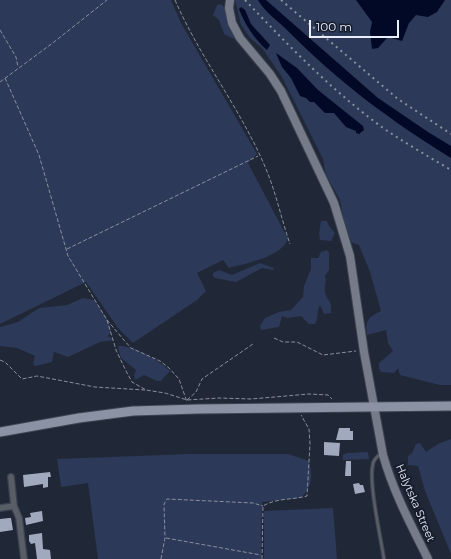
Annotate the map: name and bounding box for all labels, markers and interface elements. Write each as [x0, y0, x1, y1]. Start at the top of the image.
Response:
scale bar [311, 12, 401, 38]
text: 100 m [316, 19, 352, 34]
street label: Halytska Street [393, 462, 437, 544]

